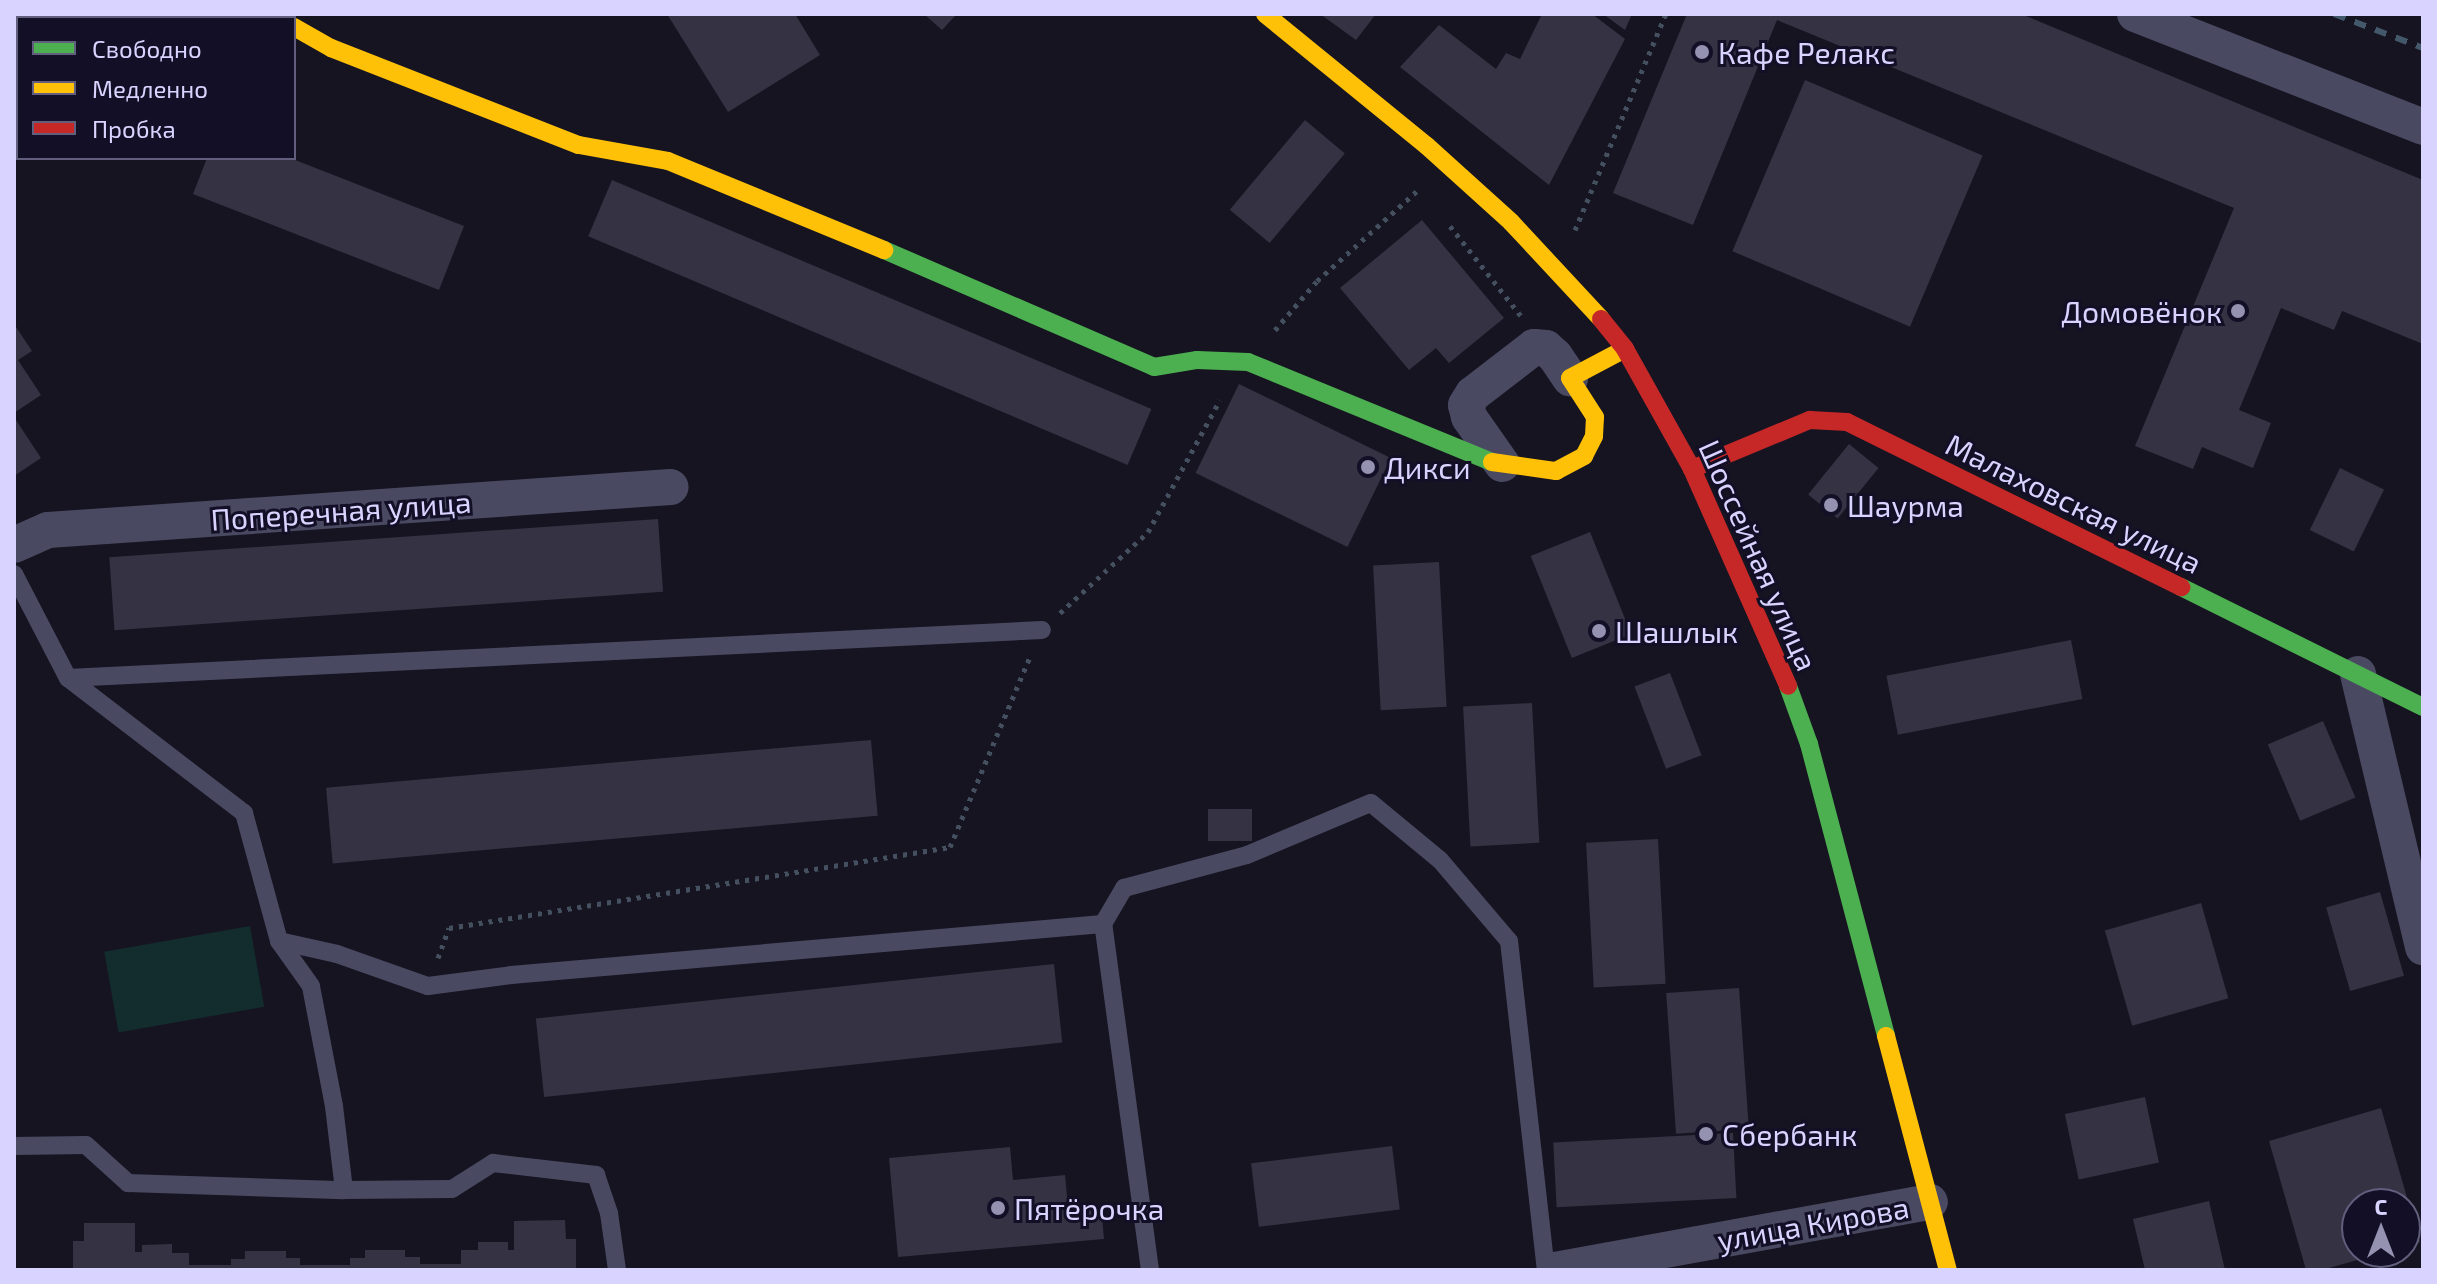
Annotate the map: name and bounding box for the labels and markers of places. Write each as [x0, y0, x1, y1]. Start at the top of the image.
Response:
place label: Кафе Релакс [1718, 34, 1895, 70]
marker: Кафе Релакс [1693, 43, 1711, 61]
place label: Домовёнок [2061, 293, 2222, 329]
marker: Домовёнок [2229, 302, 2247, 320]
place label: Дикси [1384, 449, 1471, 485]
marker: Дикси [1359, 458, 1377, 476]
place label: Шаурма [1847, 487, 1964, 523]
marker: Шаурма [1822, 496, 1840, 514]
place label: Шашлык [1615, 613, 1738, 649]
marker: Шашлык [1590, 622, 1608, 640]
place label: Сбербанк [1722, 1116, 1857, 1152]
marker: Сбербанк [1697, 1125, 1715, 1143]
place label: Пятёрочка [1014, 1190, 1164, 1226]
marker: Пятёрочка [989, 1199, 1007, 1217]

